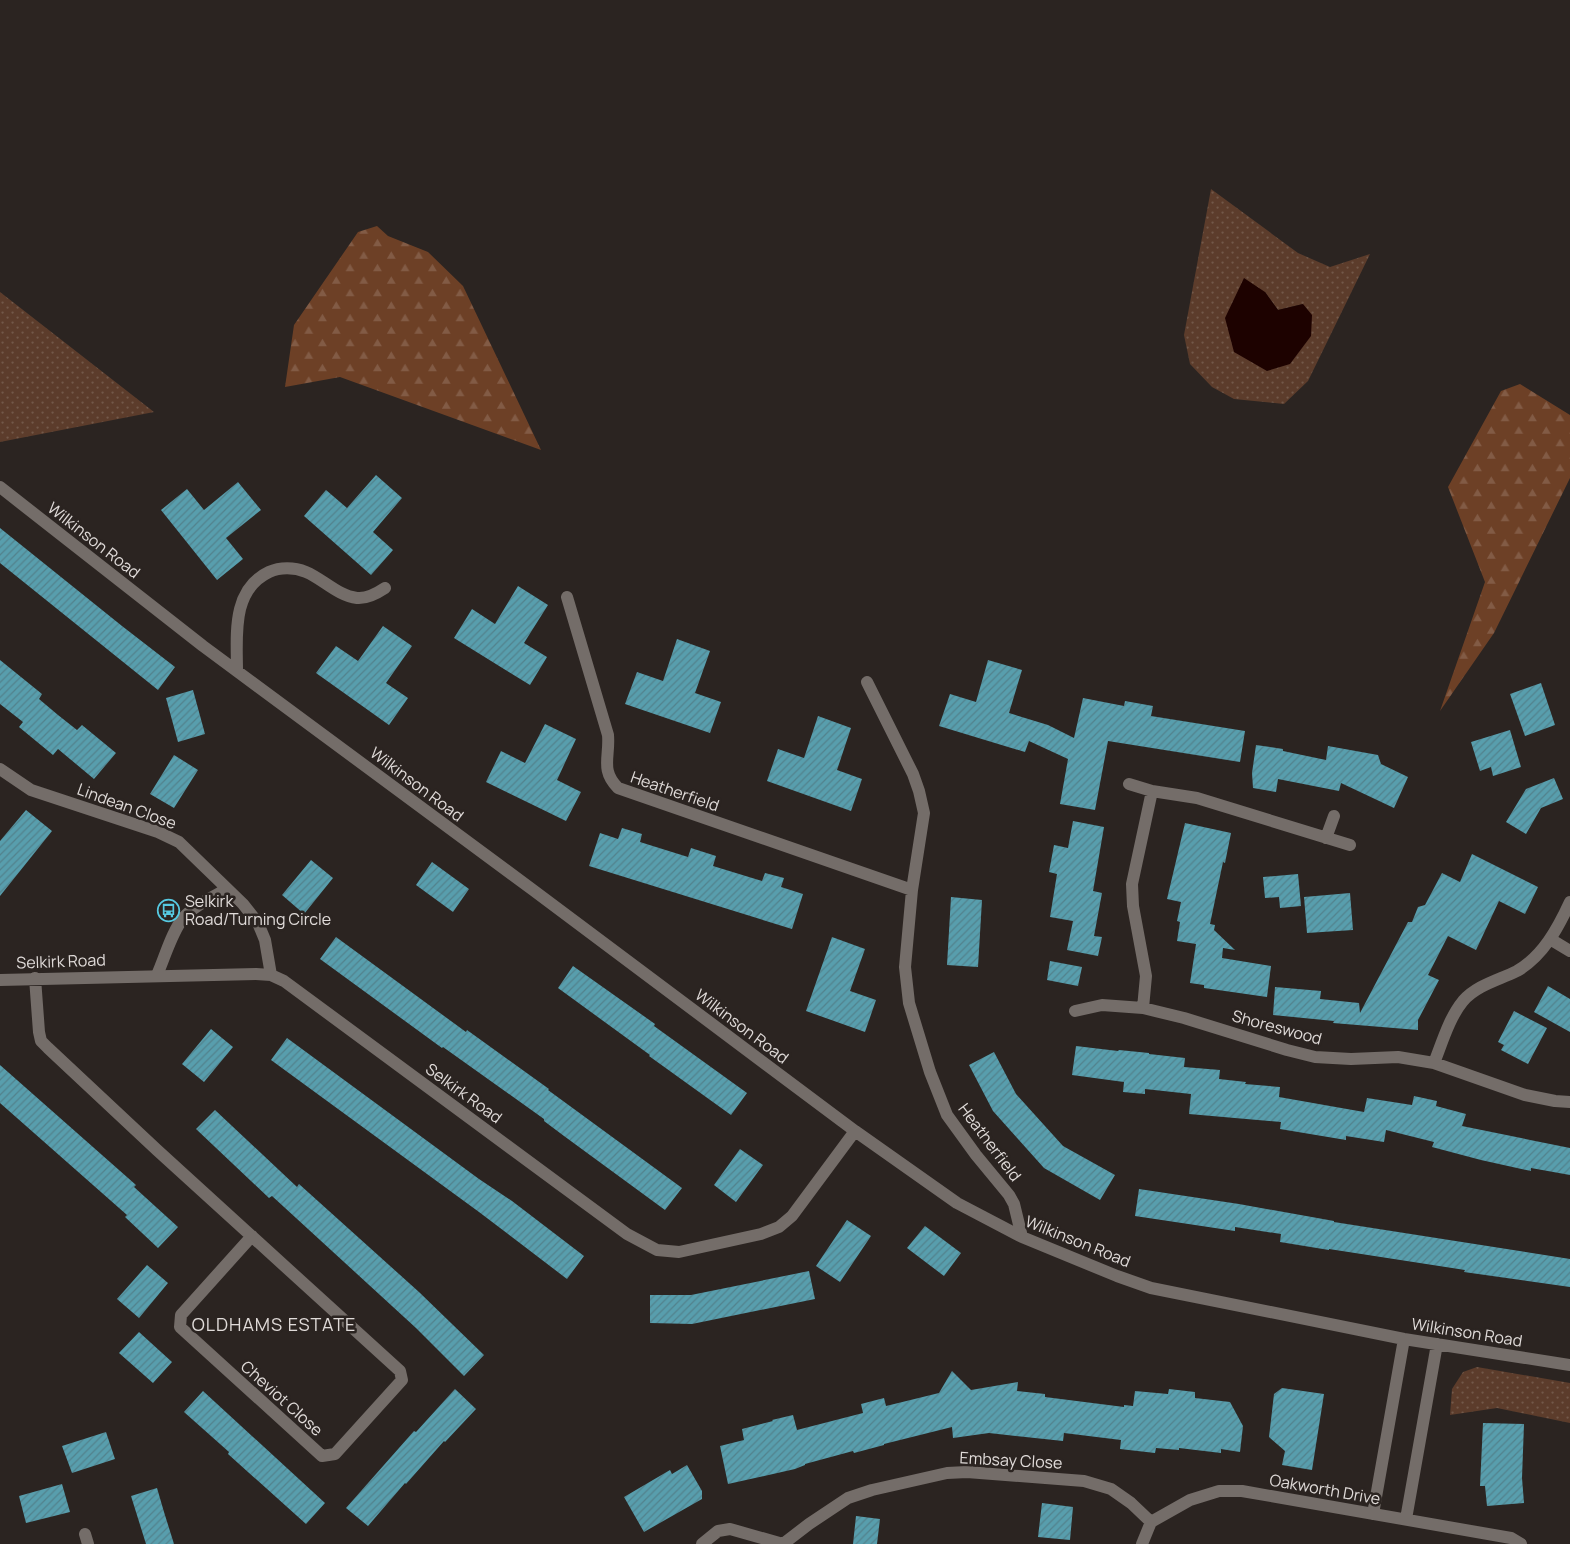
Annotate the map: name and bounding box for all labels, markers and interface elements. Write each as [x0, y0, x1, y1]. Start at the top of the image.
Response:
street label: Wilkinson Road [43, 497, 145, 583]
street label: Wilkinson Road [366, 742, 468, 826]
street label: Heatherfield [628, 766, 722, 816]
street label: Lindean Close [74, 778, 180, 834]
place label: Selkirk Road/Turning Circle [185, 890, 331, 930]
bus stop icon: Selkirk Road/Turning Circle [157, 898, 181, 922]
street label: Selkirk Road [16, 948, 106, 974]
street label: Wilkinson Road [691, 984, 793, 1068]
street label: Shoreswood [1230, 1004, 1324, 1050]
street label: Selkirk Road [421, 1058, 507, 1128]
street label: Heatherfield [953, 1099, 1027, 1185]
street label: Wilkinson Road [1022, 1210, 1134, 1272]
district label: OLDHAMS ESTATE [192, 1312, 356, 1336]
street label: Wilkinson Road [1410, 1312, 1524, 1352]
street label: Cheviot Close [236, 1355, 328, 1441]
street label: Embsay Close [959, 1446, 1063, 1474]
street label: Oakworth Drive [1268, 1468, 1382, 1510]

